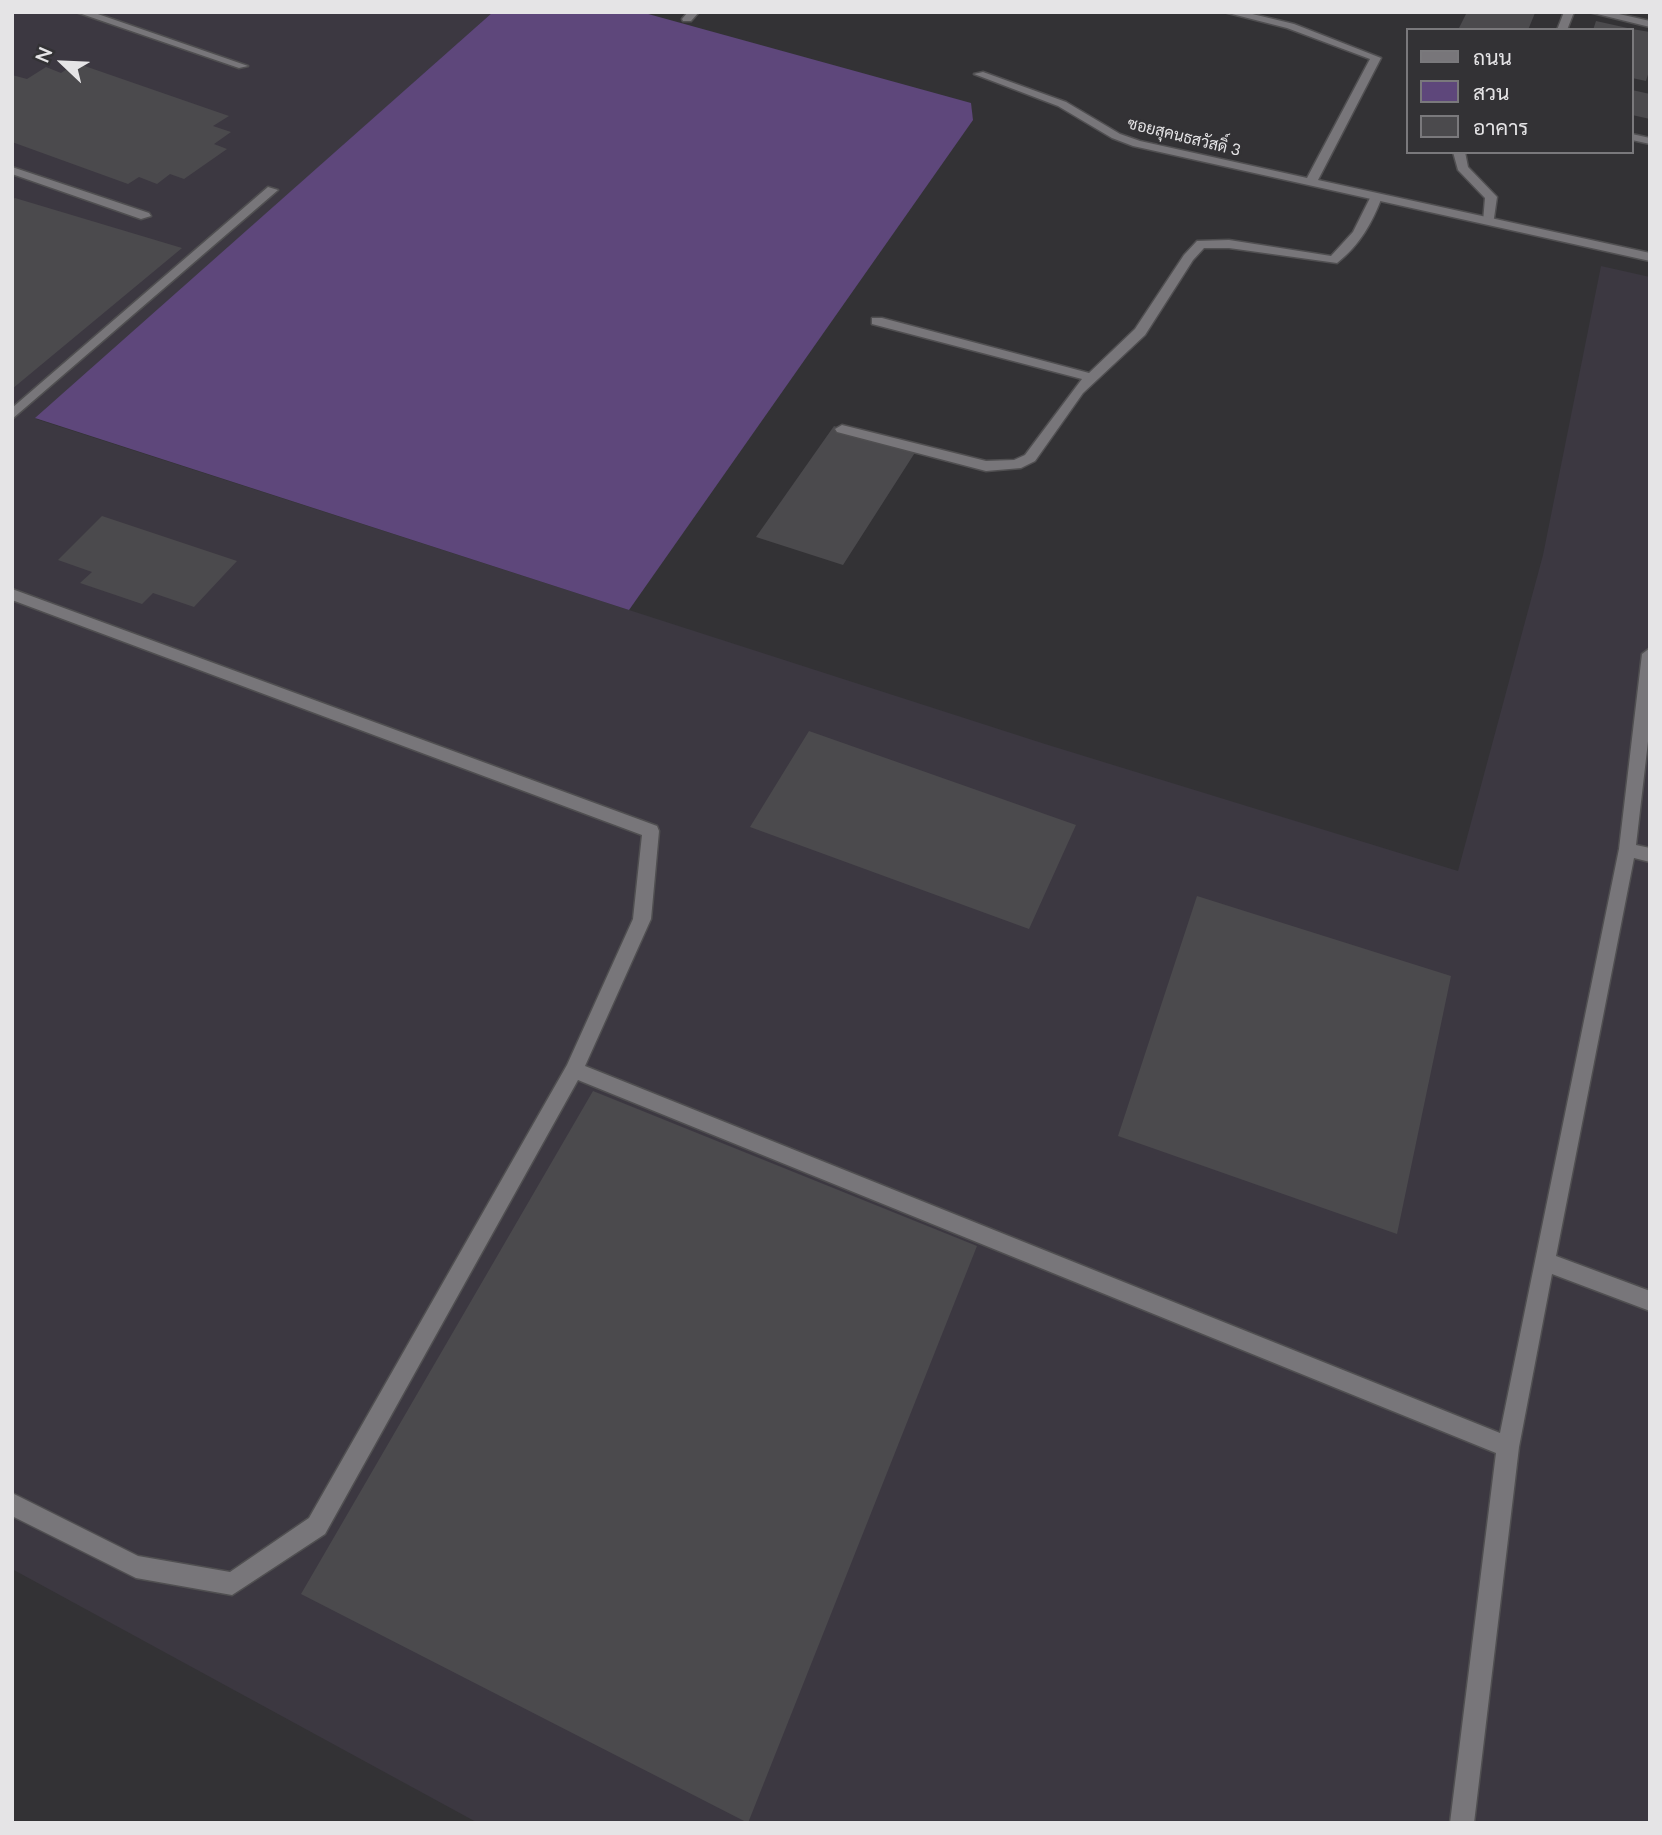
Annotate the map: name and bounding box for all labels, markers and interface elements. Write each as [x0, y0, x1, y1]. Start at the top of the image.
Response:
north arrow [28, 28, 98, 98]
legend [1406, 28, 1634, 154]
text: N [30, 43, 57, 66]
text: ถนน [1473, 44, 1512, 69]
text: สวน [1473, 79, 1509, 104]
street label: ซอยสุคนธสวัสดิ์ 3 [1126, 114, 1242, 160]
text: อาคาร [1473, 114, 1529, 139]

